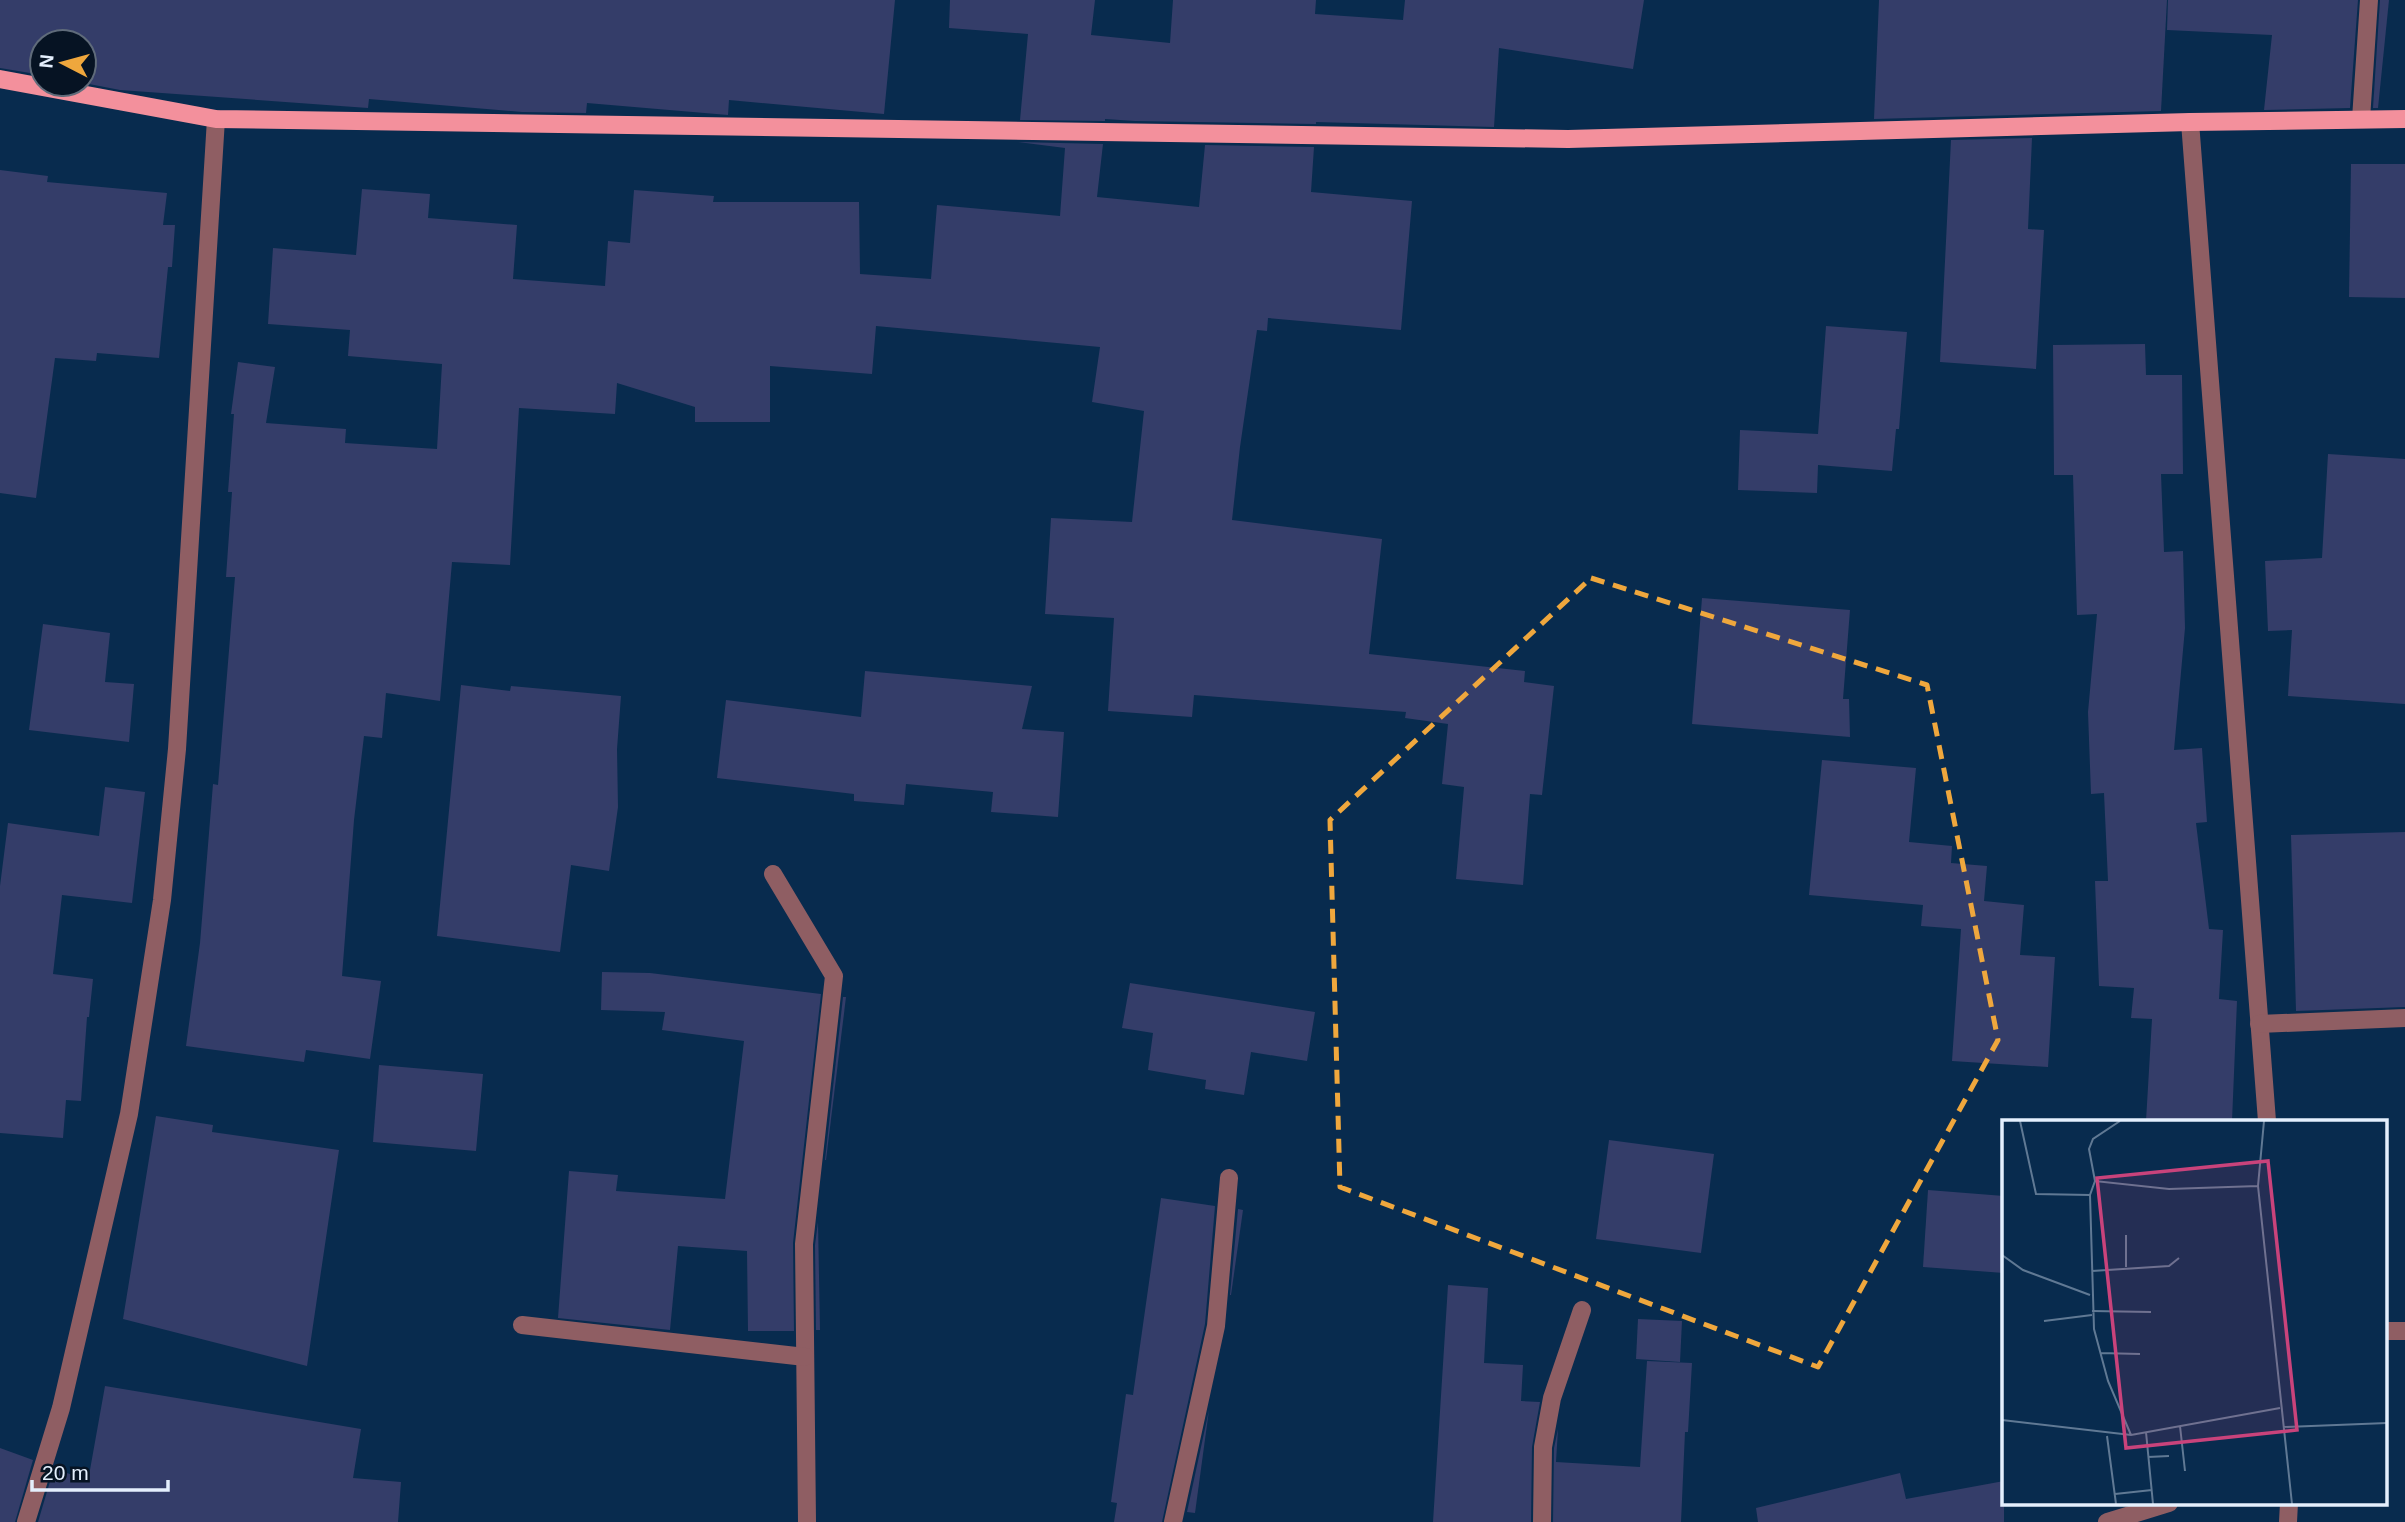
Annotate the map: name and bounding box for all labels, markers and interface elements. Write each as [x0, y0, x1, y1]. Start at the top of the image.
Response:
north arrow [28, 28, 98, 98]
text: N [35, 53, 58, 69]
inset map [2002, 1120, 2388, 1504]
scale bar [32, 1448, 168, 1492]
text: 20 m [42, 1461, 89, 1484]

